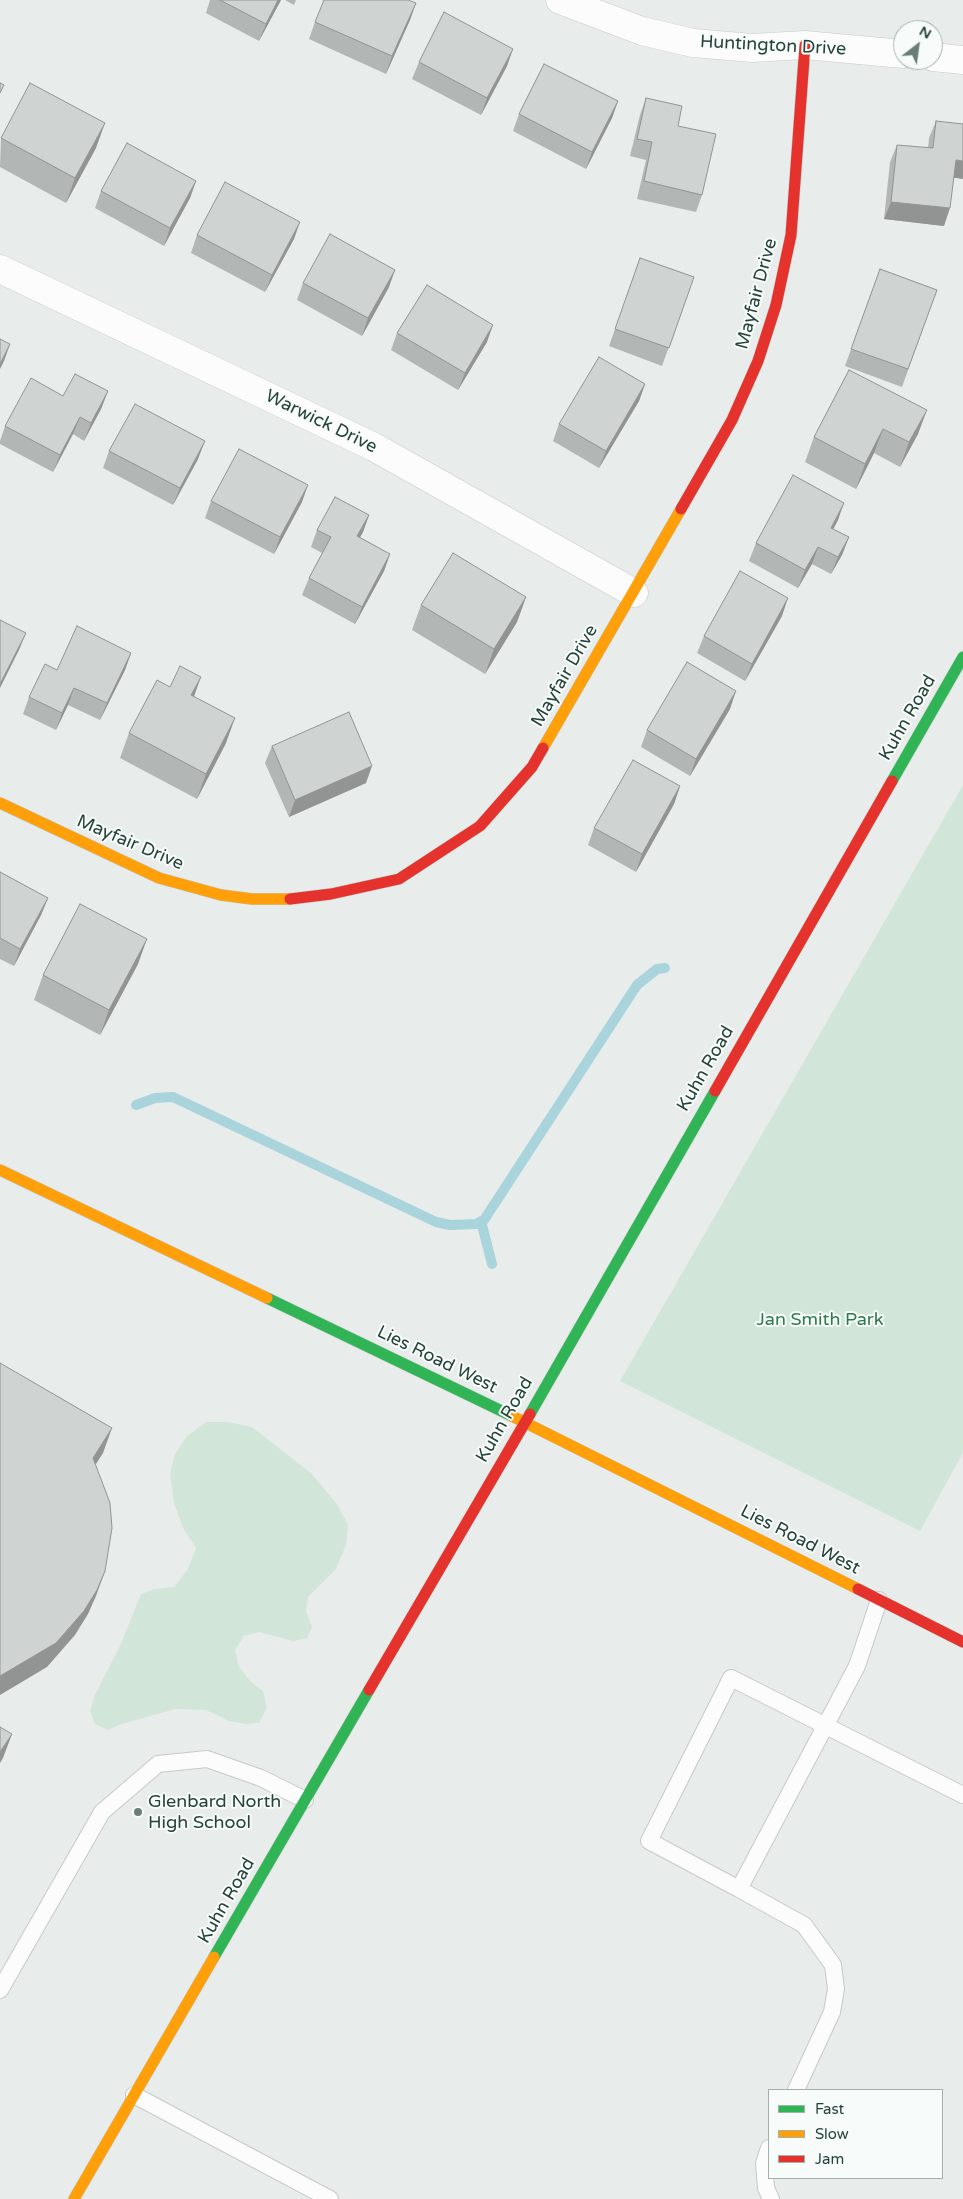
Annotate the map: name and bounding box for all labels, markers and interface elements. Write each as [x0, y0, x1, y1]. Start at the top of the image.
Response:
north arrow [893, 20, 943, 70]
text: N [916, 22, 934, 43]
street label: Huntington Drive [699, 31, 847, 61]
street label: Mayfair Drive [732, 236, 782, 352]
street label: Warwick Drive [262, 386, 380, 458]
street label: Mayfair Drive [527, 621, 603, 731]
street label: Kuhn Road [875, 672, 941, 764]
street label: Mayfair Drive [73, 811, 187, 875]
street label: Kuhn Road [673, 1023, 739, 1115]
park label: Jan Smith Park [756, 1309, 884, 1331]
street label: Lies Road West [373, 1322, 501, 1398]
street label: Kuhn Road [472, 1374, 538, 1466]
street label: Lies Road West [737, 1501, 863, 1579]
place label: Glenbard North High School [148, 1791, 281, 1834]
marker: Glenbard North High School [132, 1806, 144, 1818]
street label: Kuhn Road [194, 1855, 260, 1947]
legend [768, 2089, 943, 2179]
text: Fast [815, 2100, 844, 2118]
text: Slow [815, 2125, 849, 2143]
text: Jam [815, 2150, 844, 2168]

